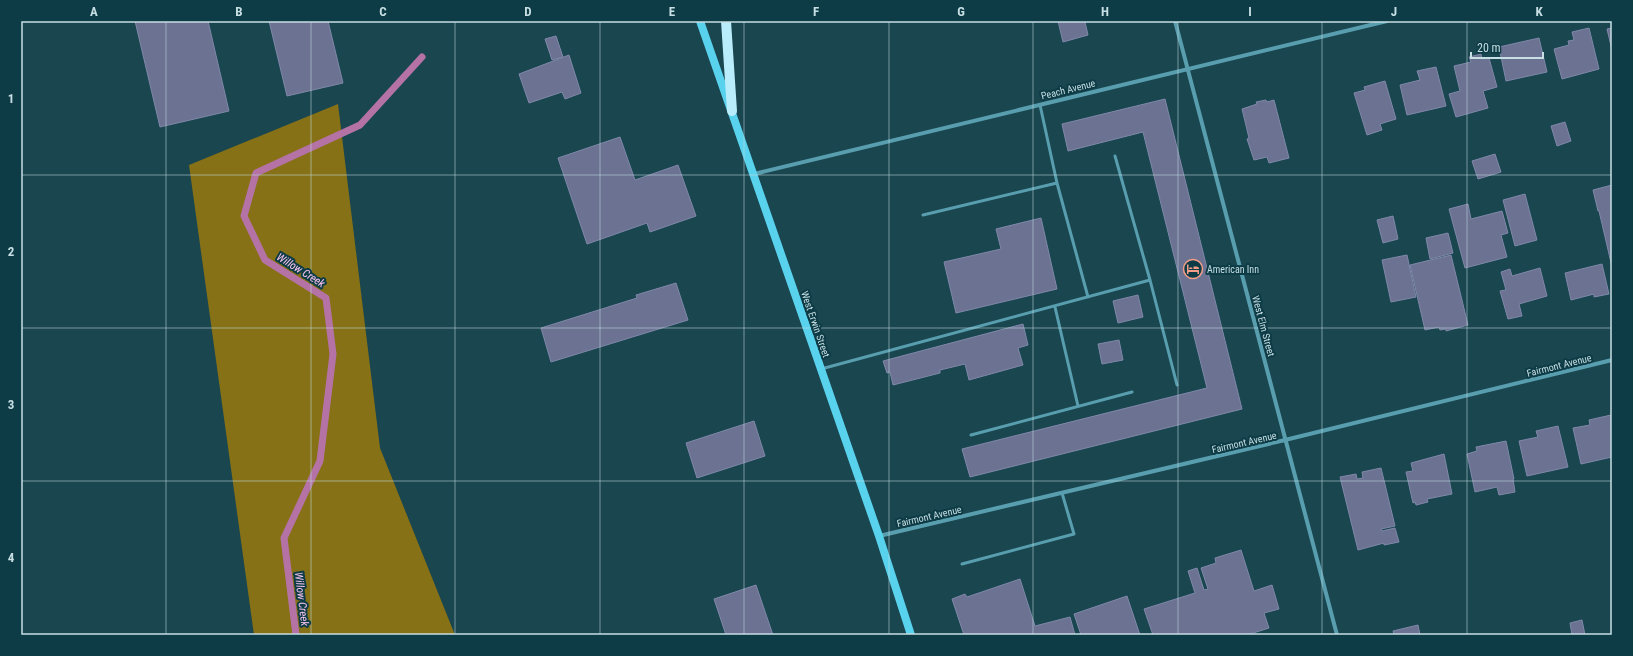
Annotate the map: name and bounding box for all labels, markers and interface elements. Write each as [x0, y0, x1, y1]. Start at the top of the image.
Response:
text: A [90, 4, 98, 19]
text: B [235, 4, 243, 19]
text: C [379, 4, 387, 19]
text: D [524, 4, 532, 19]
text: E [669, 4, 676, 19]
text: F [813, 4, 819, 19]
text: G [957, 4, 965, 19]
text: H [1101, 4, 1109, 19]
text: I [1248, 4, 1252, 19]
text: J [1391, 4, 1397, 19]
text: K [1535, 4, 1543, 19]
scale bar [1471, 34, 1543, 60]
text: 20 m [1477, 41, 1501, 55]
street label: Peach Avenue [1040, 77, 1097, 102]
text: 1 [8, 91, 14, 106]
text: 2 [8, 244, 15, 259]
water label: Willow Creek [274, 251, 327, 290]
hotel icon: American Inn [1182, 258, 1204, 280]
place label: American Inn [1207, 264, 1259, 275]
street label: West Erwin Street [799, 290, 832, 359]
street label: West Elm Street [1250, 295, 1277, 358]
street label: Fairmont Avenue [1526, 352, 1593, 379]
text: 3 [8, 397, 14, 412]
street label: Fairmont Avenue [1211, 430, 1278, 455]
street label: Fairmont Avenue [896, 504, 963, 529]
text: 4 [8, 550, 15, 565]
water label: Willow Creek [292, 571, 311, 627]

